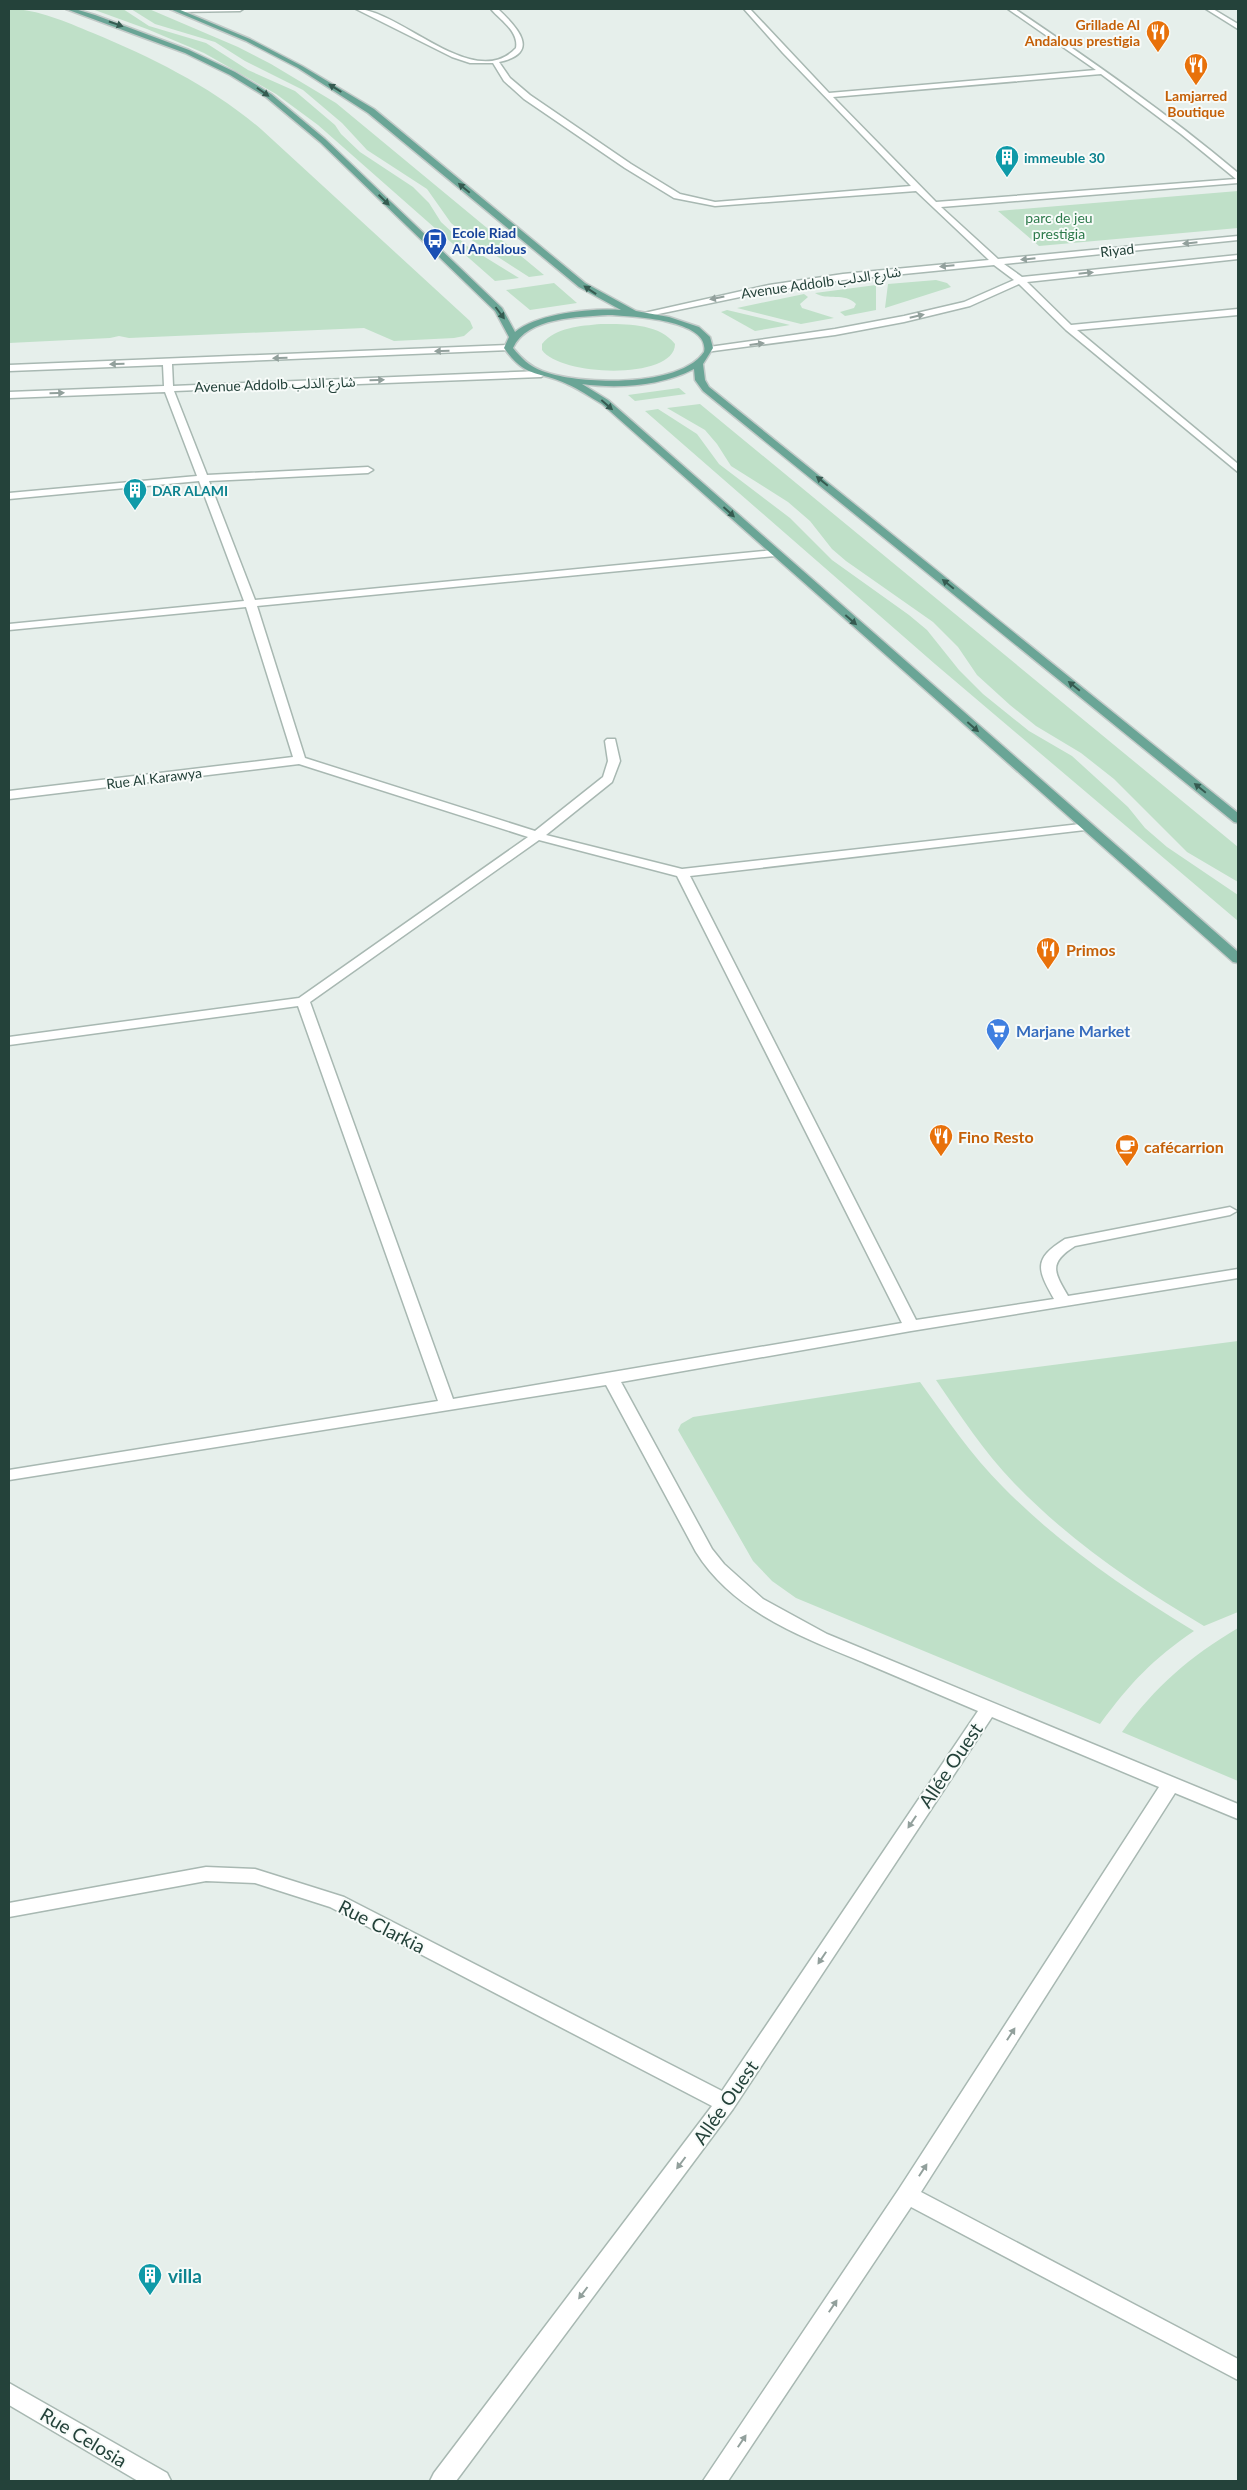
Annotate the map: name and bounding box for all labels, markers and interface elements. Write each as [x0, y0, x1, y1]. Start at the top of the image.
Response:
place label: Grillade Al Andalous prestigia [1024, 16, 1140, 49]
restaurant icon: Grillade Al Andalous prestigia [1145, 19, 1171, 53]
one-way arrow [108, 21, 123, 29]
restaurant icon: Lamjarred Boutique [1183, 52, 1209, 86]
one-way arrow [329, 84, 342, 93]
one-way arrow [256, 87, 270, 97]
place label: Lamjarred Boutique [1165, 87, 1227, 120]
building icon: immeuble 30 [994, 144, 1020, 178]
place label: immeuble 30 [1024, 149, 1105, 166]
one-way arrow [457, 182, 470, 193]
one-way arrow [378, 194, 390, 206]
park label: parc de jeu prestigia [1025, 209, 1093, 242]
place label: Ecole Riad Al Andalous [451, 224, 526, 257]
bus stop icon: Ecole Riad Al Andalous [422, 227, 448, 261]
one-way arrow [1181, 239, 1197, 247]
street label: Riyad [1099, 240, 1135, 260]
one-way arrow [1020, 255, 1036, 263]
street label: Avenue Addolb شارع الدلب [740, 262, 903, 305]
one-way arrow [939, 262, 955, 270]
one-way arrow [1079, 269, 1095, 277]
one-way arrow [583, 285, 596, 295]
one-way arrow [709, 295, 725, 303]
one-way arrow [495, 306, 505, 320]
one-way arrow [910, 312, 925, 320]
one-way arrow [749, 340, 765, 348]
one-way arrow [434, 347, 450, 355]
one-way arrow [271, 354, 287, 362]
one-way arrow [109, 360, 125, 368]
street label: Avenue Addolb شارع الدلب [194, 373, 356, 398]
one-way arrow [369, 376, 385, 384]
one-way arrow [50, 388, 66, 396]
one-way arrow [601, 399, 614, 410]
one-way arrow [816, 476, 829, 487]
building icon: DAR ALAMI [122, 477, 148, 511]
place label: DAR ALAMI [152, 482, 228, 499]
one-way arrow [723, 506, 735, 517]
one-way arrow [942, 578, 955, 589]
one-way arrow [844, 614, 857, 625]
one-way arrow [1068, 681, 1081, 692]
one-way arrow [967, 721, 979, 732]
street label: Rue Al Karawya [105, 764, 203, 792]
one-way arrow [1194, 783, 1207, 794]
restaurant icon: Primos [1035, 936, 1061, 970]
place label: Primos [1066, 940, 1115, 959]
supermarket icon: Marjane Market [985, 1017, 1011, 1051]
place label: Marjane Market [1016, 1021, 1130, 1040]
restaurant icon: Fino Resto [928, 1123, 954, 1157]
place label: Fino Resto [958, 1127, 1034, 1146]
cafe icon: cafécarrion [1114, 1133, 1140, 1167]
place label: cafécarrion [1144, 1137, 1224, 1156]
street label: Allée Ouest [913, 1718, 987, 1812]
one-way arrow [907, 1816, 917, 1829]
street label: Rue Clarkia [335, 1894, 429, 1958]
one-way arrow [818, 1951, 827, 1964]
one-way arrow [1006, 2027, 1015, 2040]
street label: Allée Ouest [688, 2055, 762, 2149]
one-way arrow [675, 2156, 686, 2169]
one-way arrow [918, 2164, 927, 2177]
building icon: villa [137, 2262, 163, 2296]
place label: villa [168, 2264, 202, 2287]
one-way arrow [578, 2286, 588, 2300]
one-way arrow [828, 2299, 838, 2312]
street label: Rue Celosia [36, 2402, 132, 2472]
one-way arrow [737, 2434, 747, 2447]

